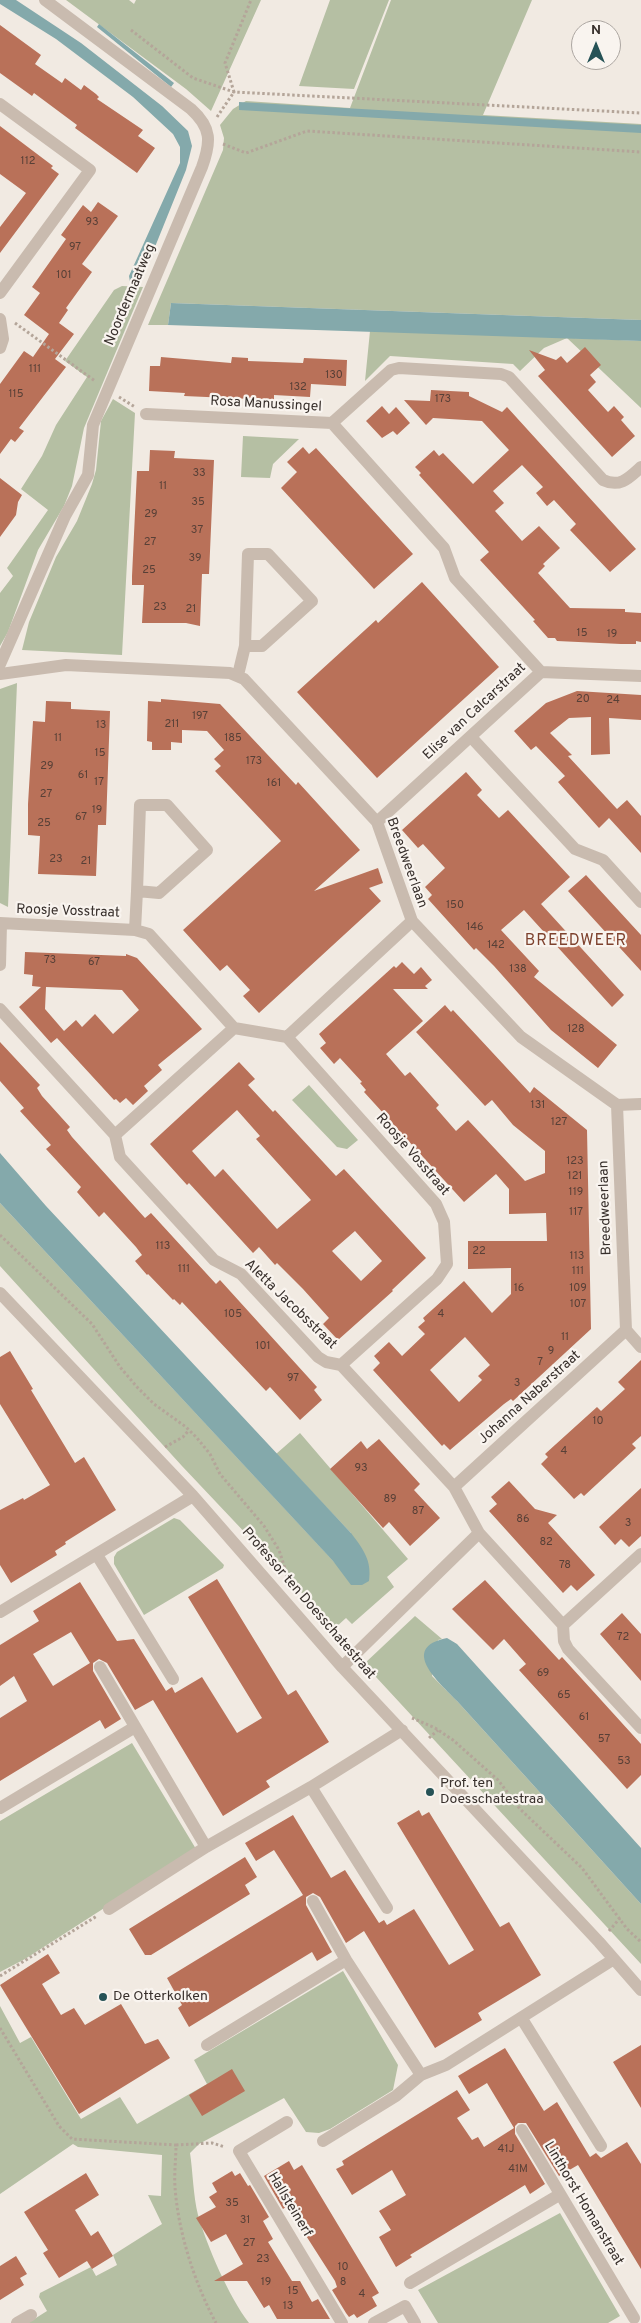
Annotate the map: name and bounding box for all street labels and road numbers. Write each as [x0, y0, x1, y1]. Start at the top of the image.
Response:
street label: Noordermaatweg [102, 242, 160, 348]
street label: Rosa Manussingel [210, 394, 322, 416]
street label: Elise van Calcarstraat [420, 660, 530, 764]
street label: Breedweerlaan [382, 816, 430, 910]
street label: Roosje Vosstraat [16, 902, 120, 922]
street label: Roosje Vosstraat [372, 1110, 452, 1200]
street label: Breedweerlaan [596, 1160, 616, 1256]
street label: Aletta Jacobsstraat [240, 1257, 340, 1353]
street label: Johanna Naberstraat [475, 1348, 585, 1448]
street label: Professor ten Doesschatestraat [238, 1525, 378, 1683]
street label: Linthorst Homanstraat [539, 2139, 627, 2269]
street label: Hallsteinerf [263, 2170, 315, 2240]

